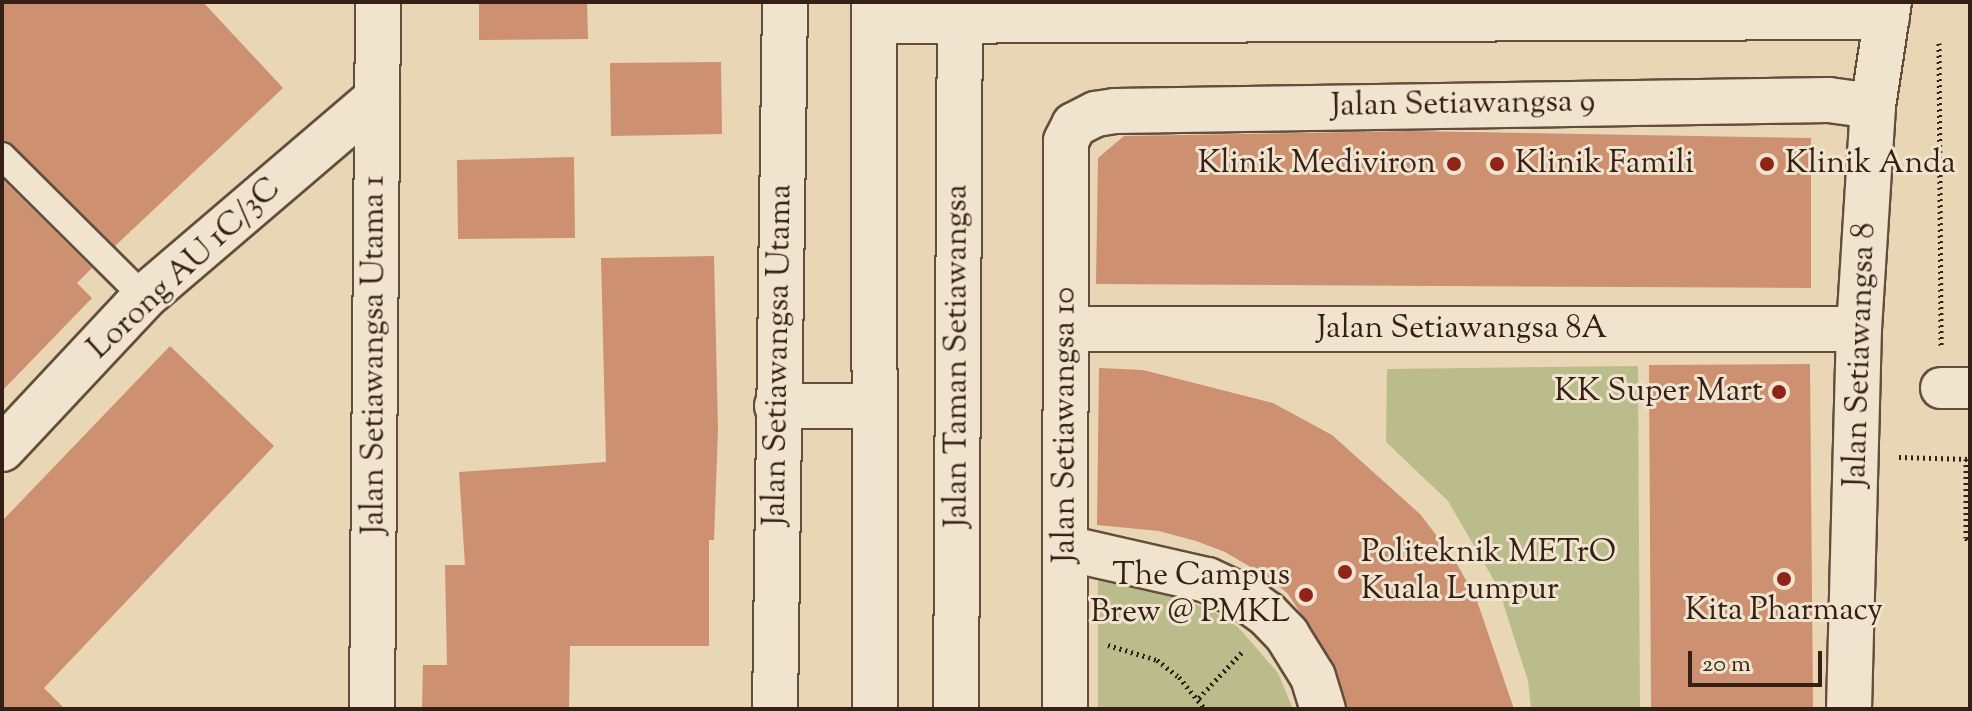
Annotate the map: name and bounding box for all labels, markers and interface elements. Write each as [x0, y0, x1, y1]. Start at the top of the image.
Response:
street label: Jalan Setiawangsa 9 [1331, 83, 1595, 127]
place label: Klinik Mediviron [1198, 145, 1436, 183]
place label: Klinik Famili [1515, 145, 1694, 183]
place label: Klinik Anda [1785, 145, 1956, 183]
marker: Klinik Mediviron [1443, 153, 1465, 175]
marker: Klinik Famili [1486, 153, 1508, 175]
marker: Klinik Anda [1756, 153, 1778, 175]
street label: Lorong AU 1C/3C [81, 170, 289, 368]
street label: Jalan Setiawangsa Utama 1 [356, 175, 394, 535]
street label: Jalan Setiawangsa Utama [757, 184, 801, 526]
street label: Jalan Taman Setiawangsa [939, 184, 977, 528]
street label: Jalan Setiawangsa 8 [1837, 222, 1885, 488]
street label: Jalan Setiawangsa 10 [1047, 287, 1085, 563]
street label: Jalan Setiawangsa 8A [1317, 310, 1607, 348]
place label: KK Super Mart [1554, 373, 1763, 411]
marker: KK Super Mart [1770, 383, 1788, 401]
place label: Politeknik METrO Kuala Lumpur [1361, 535, 1616, 610]
place label: The Campus Brew @ PMKL [1090, 558, 1290, 633]
marker: Politeknik METrO Kuala Lumpur [1336, 563, 1354, 581]
marker: Kita Pharmacy [1775, 570, 1793, 588]
marker: The Campus Brew @ PMKL [1297, 586, 1315, 604]
place label: Kita Pharmacy [1685, 592, 1883, 630]
scale bar [1692, 635, 1826, 685]
text: 20 m [1702, 648, 1751, 682]

